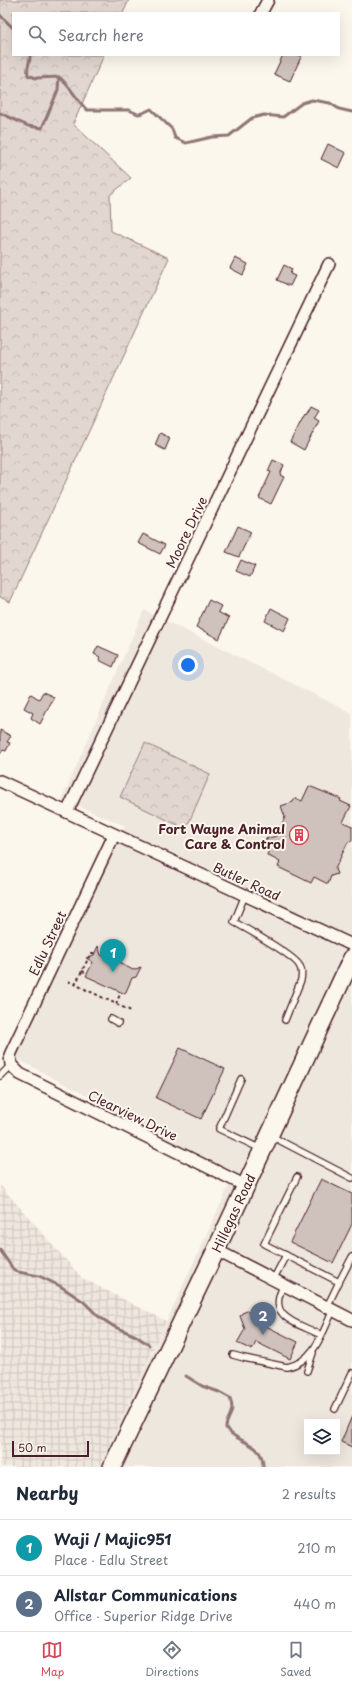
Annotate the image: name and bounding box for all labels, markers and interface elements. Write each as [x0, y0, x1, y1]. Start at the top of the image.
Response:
search box [12, 12, 340, 56]
icon: search [26, 23, 48, 45]
text: Search here [58, 23, 144, 46]
street label: Moore Drive [161, 493, 212, 571]
your location [178, 655, 198, 675]
place label: Fort Wayne Animal Care & Control [158, 819, 285, 853]
building icon: Fort Wayne Animal Care & Control [288, 824, 310, 846]
street label: Butler Road [210, 857, 284, 905]
street label: Edlu Street [24, 908, 70, 978]
pin: 1 [100, 939, 126, 972]
street label: Clearview Drive [85, 1085, 181, 1145]
street label: Hillegas Road [206, 1171, 260, 1255]
pin: 2 [250, 1302, 276, 1335]
map controls [304, 1419, 340, 1455]
button: layers [304, 1419, 340, 1455]
scale bar [12, 1439, 89, 1458]
text: 50 m [18, 1439, 47, 1456]
text: Nearby [16, 1480, 78, 1506]
text: 2 results [282, 1484, 336, 1503]
text: Waji / Majic951 [54, 1527, 172, 1550]
text: 1 [26, 1538, 32, 1557]
text: 210 m [297, 1538, 336, 1557]
text: Place · Edlu Street [54, 1550, 168, 1569]
text: Allstar Communications [54, 1583, 237, 1606]
text: 2 [24, 1594, 34, 1613]
text: 440 m [293, 1594, 336, 1613]
text: Office · Superior Ridge Drive [54, 1606, 233, 1625]
tab: Map [41, 1639, 64, 1680]
tab: Directions [145, 1639, 199, 1680]
tab: Saved [280, 1639, 311, 1680]

